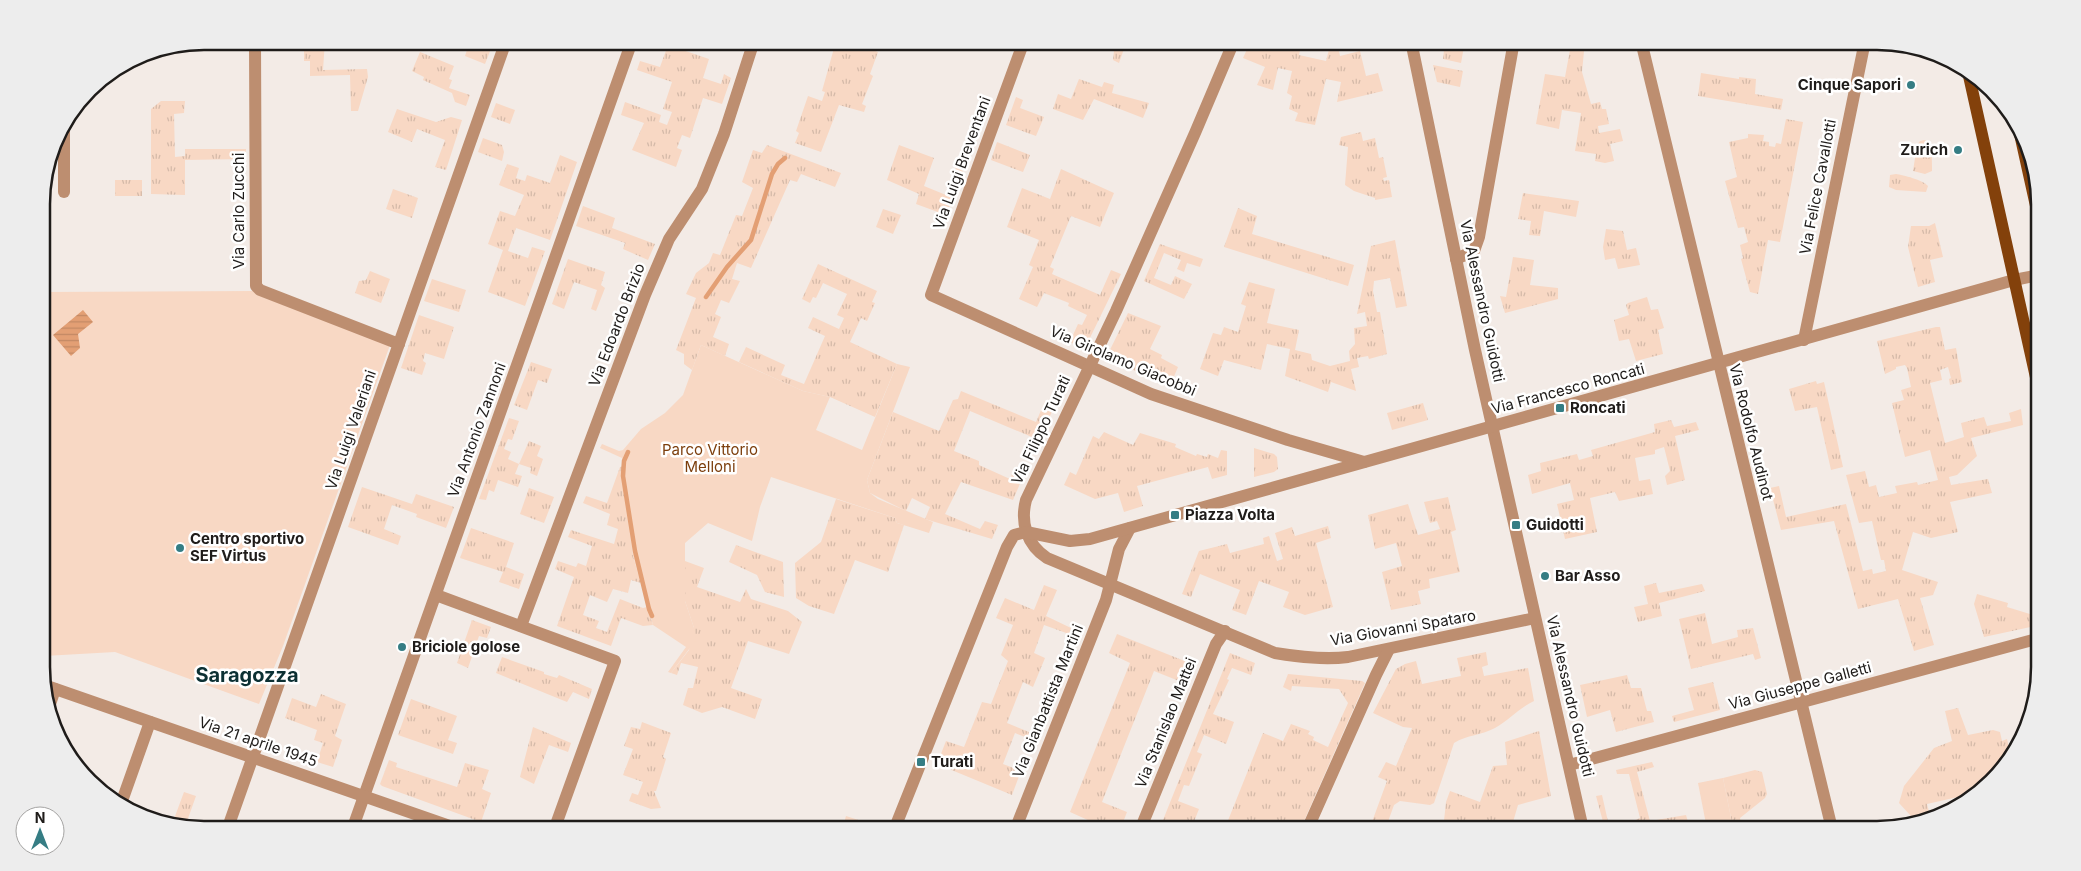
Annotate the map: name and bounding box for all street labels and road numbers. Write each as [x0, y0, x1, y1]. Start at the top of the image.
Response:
street label: Via Luigi Breventani [929, 94, 994, 232]
street label: Via Felice Cavallotti [1795, 117, 1840, 256]
street label: Via Carlo Zucchi [229, 153, 248, 269]
street label: Via Alessandro Guidotti [1456, 218, 1509, 384]
street label: Via Edoardo Brizio [584, 261, 649, 389]
street label: Via Girolamo Giacobbi [1047, 321, 1199, 400]
street label: Via Antonio Zannoni [443, 360, 510, 500]
street label: Via Francesco Roncati [1489, 360, 1647, 418]
street label: Via Rodolfo Audinot [1725, 362, 1778, 502]
street label: Via Luigi Valeriani [321, 367, 380, 492]
street label: Via Filippo Turati [1007, 372, 1074, 487]
street label: Via Giovanni Spataro [1329, 605, 1477, 650]
street label: Via Alessandro Guidotti [1543, 613, 1598, 779]
street label: Via Gianbattista Martini [1008, 621, 1087, 780]
street label: Via Stanislao Mattei [1131, 655, 1200, 791]
street label: Via Giuseppe Galletti [1726, 657, 1873, 714]
street label: Via 21 aprile 1945 [196, 712, 320, 771]

